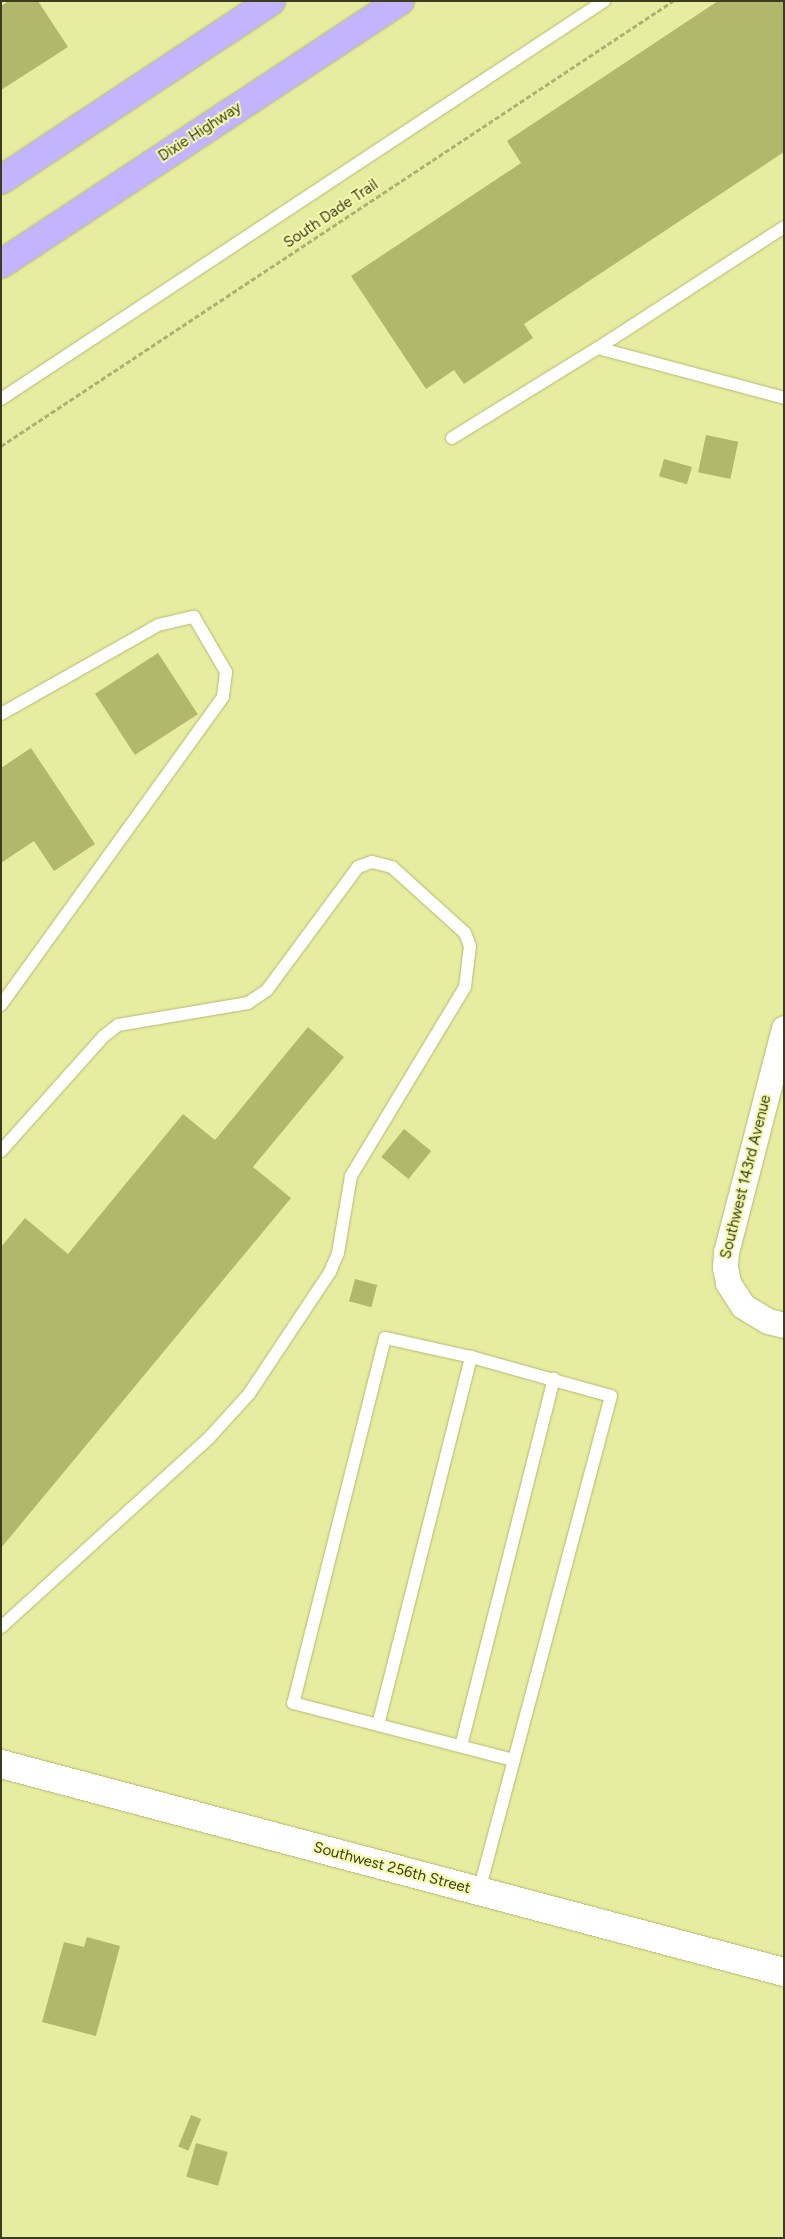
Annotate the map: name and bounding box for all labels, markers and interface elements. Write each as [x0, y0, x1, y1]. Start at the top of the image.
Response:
street label: Dixie Highway [155, 99, 245, 165]
street label: South Dade Trail [280, 176, 382, 252]
street label: Southwest 143rd Avenue [717, 1093, 775, 1261]
street label: Southwest 256th Street [312, 1838, 472, 1898]

